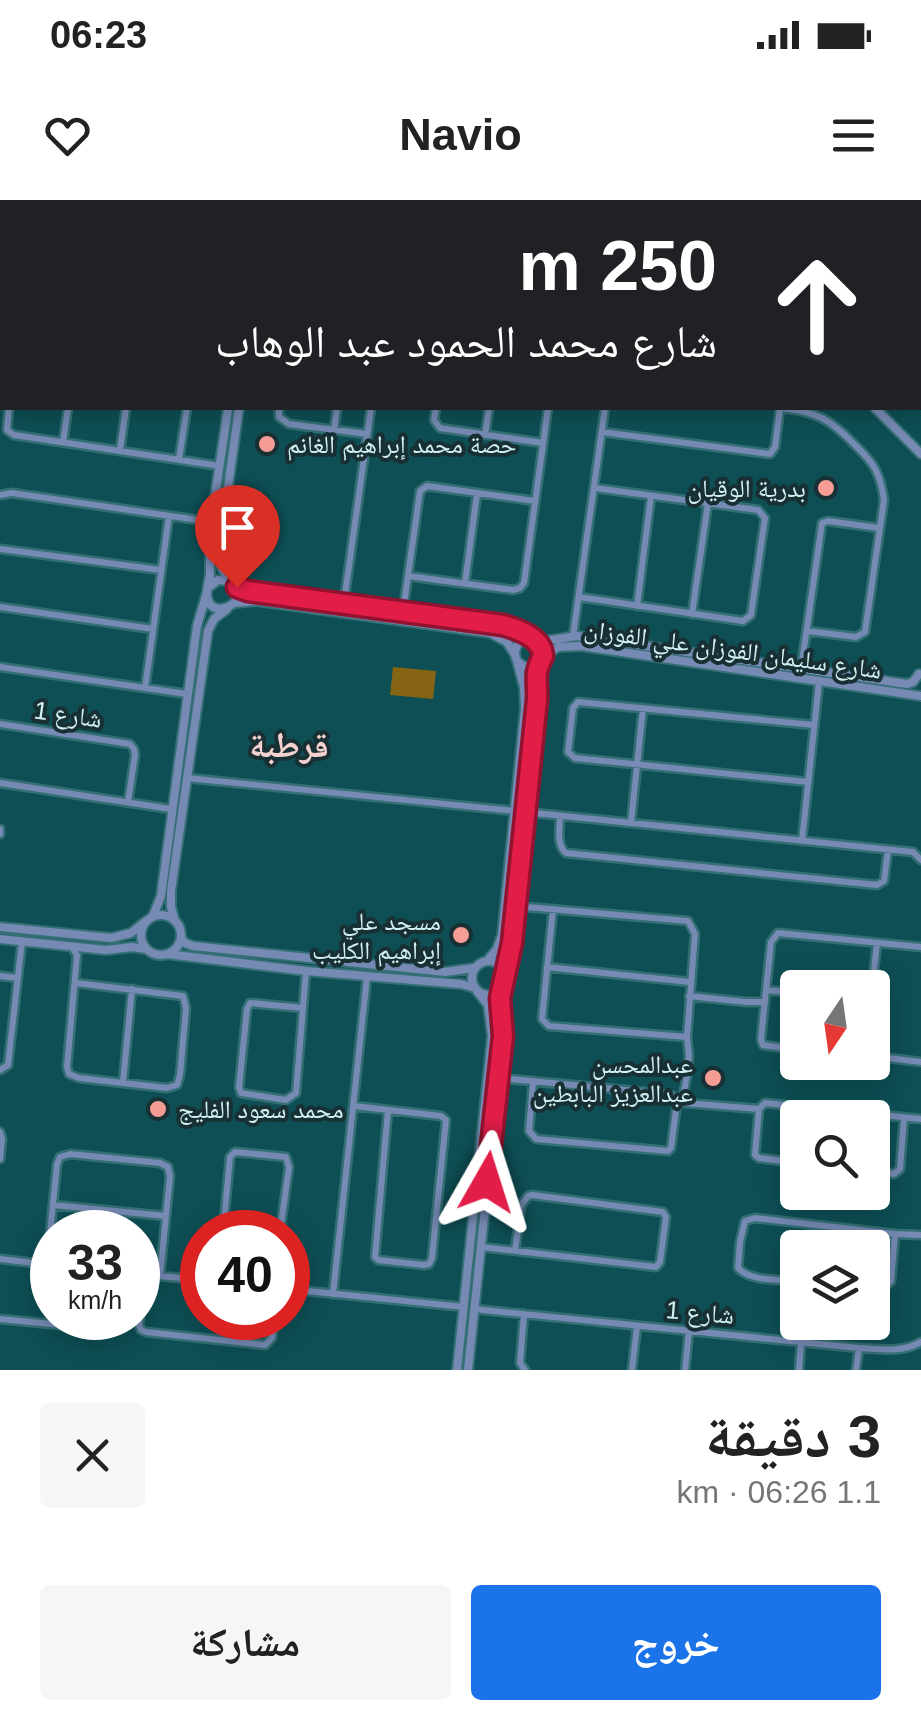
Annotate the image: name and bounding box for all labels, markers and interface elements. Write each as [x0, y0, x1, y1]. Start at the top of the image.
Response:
text: 06:23 [50, 14, 147, 56]
icon: heart [40, 108, 95, 163]
icon: menu [826, 108, 881, 163]
text: Navio [399, 109, 522, 160]
text: 250 m [519, 227, 717, 305]
icon: ahead [752, 240, 882, 370]
text: شارع محمد الحمود عبد الوهاب [215, 316, 717, 367]
place label: حصة محمد إبراهيم الغانم [287, 430, 517, 461]
marker: حصة محمد إبراهيم الغانم [256, 433, 278, 455]
place label: بدرية الوقيان [687, 474, 806, 504]
marker: بدرية الوقيان [815, 477, 837, 499]
pin [195, 485, 280, 588]
icon: arrive [210, 500, 265, 555]
street label: شارع سليمان الفوزان علي الفوزان [582, 614, 883, 690]
street label: شارع 1 [32, 695, 104, 735]
district label: قرطبة [249, 725, 329, 765]
place label: مسجد علي إبراهيم الكليب [312, 907, 441, 967]
marker: مسجد علي إبراهيم الكليب [450, 924, 472, 946]
north arrow [780, 970, 890, 1080]
map controls [780, 970, 890, 1340]
place label: عبدالمحسن عبدالعزيز البابطين [533, 1050, 693, 1109]
marker: عبدالمحسن عبدالعزيز البابطين [702, 1067, 724, 1089]
place label: محمد سعود الفليج [178, 1095, 344, 1125]
marker: محمد سعود الفليج [147, 1098, 169, 1120]
button: search [780, 1100, 890, 1210]
position arrow [435, 1130, 539, 1234]
speed limit sign: 40 [180, 1210, 310, 1340]
button: layers [780, 1230, 890, 1340]
text: 33 [67, 1235, 123, 1291]
text: km/h [68, 1286, 122, 1314]
street label: شارع 1 [665, 1295, 735, 1331]
button: close [40, 1403, 145, 1508]
text: 3 دقيقة [705, 1403, 881, 1470]
text: 1.1 km · 06:26 [676, 1474, 881, 1510]
button: مشاركة [40, 1585, 451, 1700]
button: خروج [471, 1585, 881, 1700]

